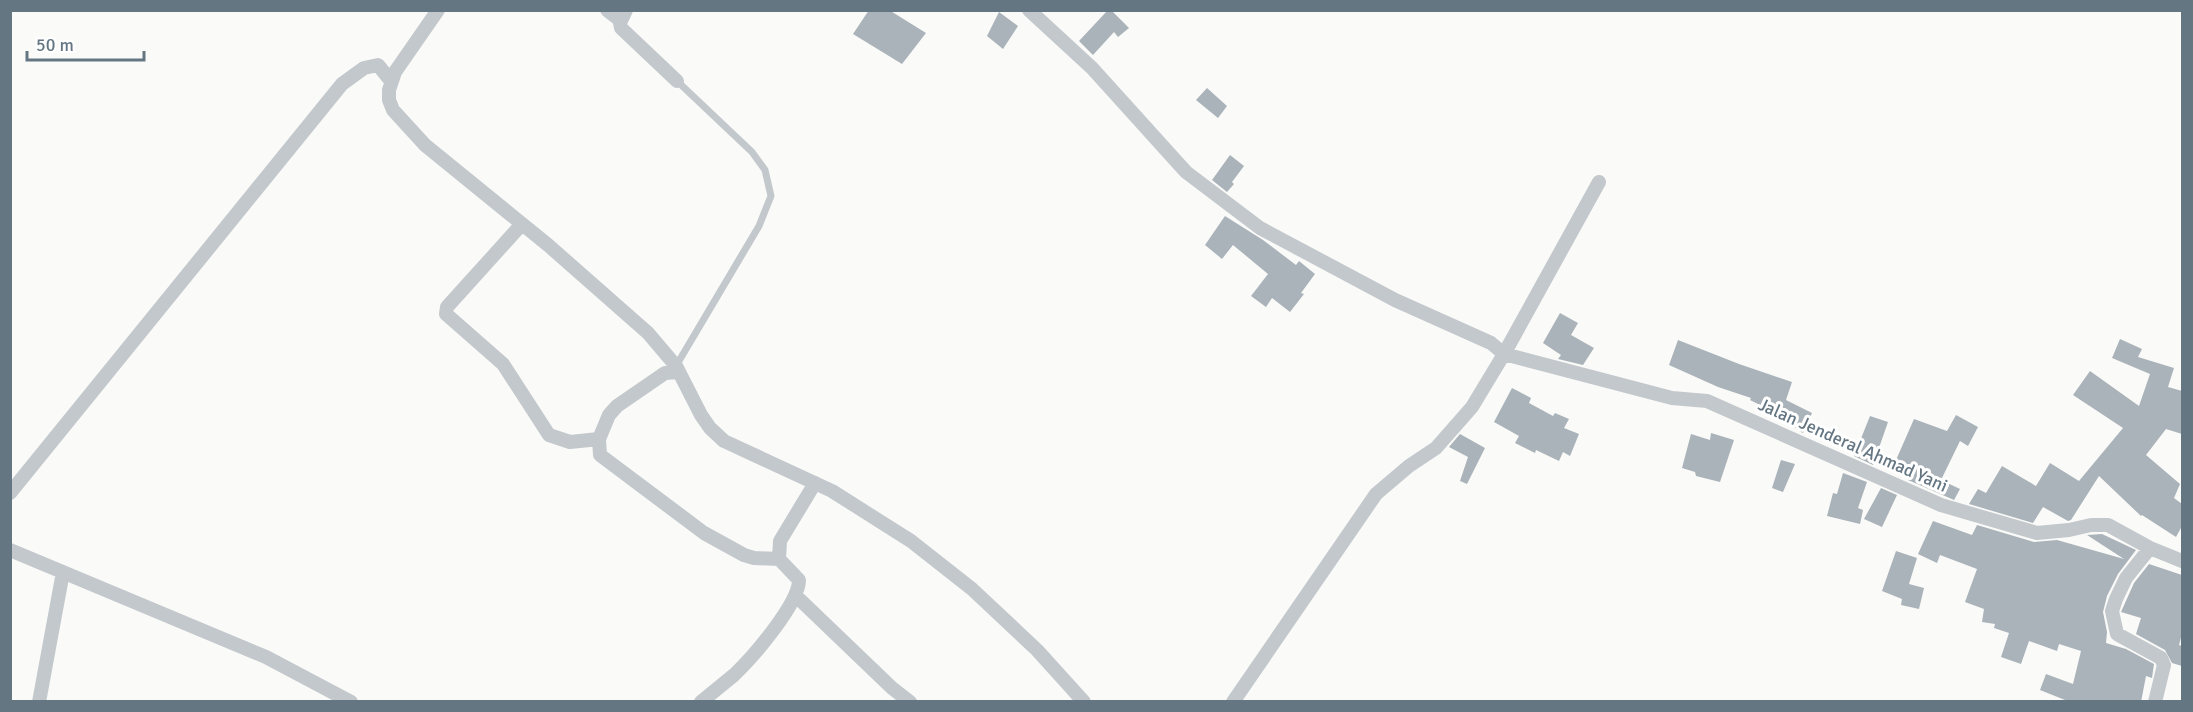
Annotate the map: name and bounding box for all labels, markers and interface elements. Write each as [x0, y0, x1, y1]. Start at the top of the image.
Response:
scale bar [27, 24, 144, 62]
text: 50 m [36, 34, 74, 56]
street label: Jalan Jenderal Ahmad Yani [1755, 393, 1951, 497]

